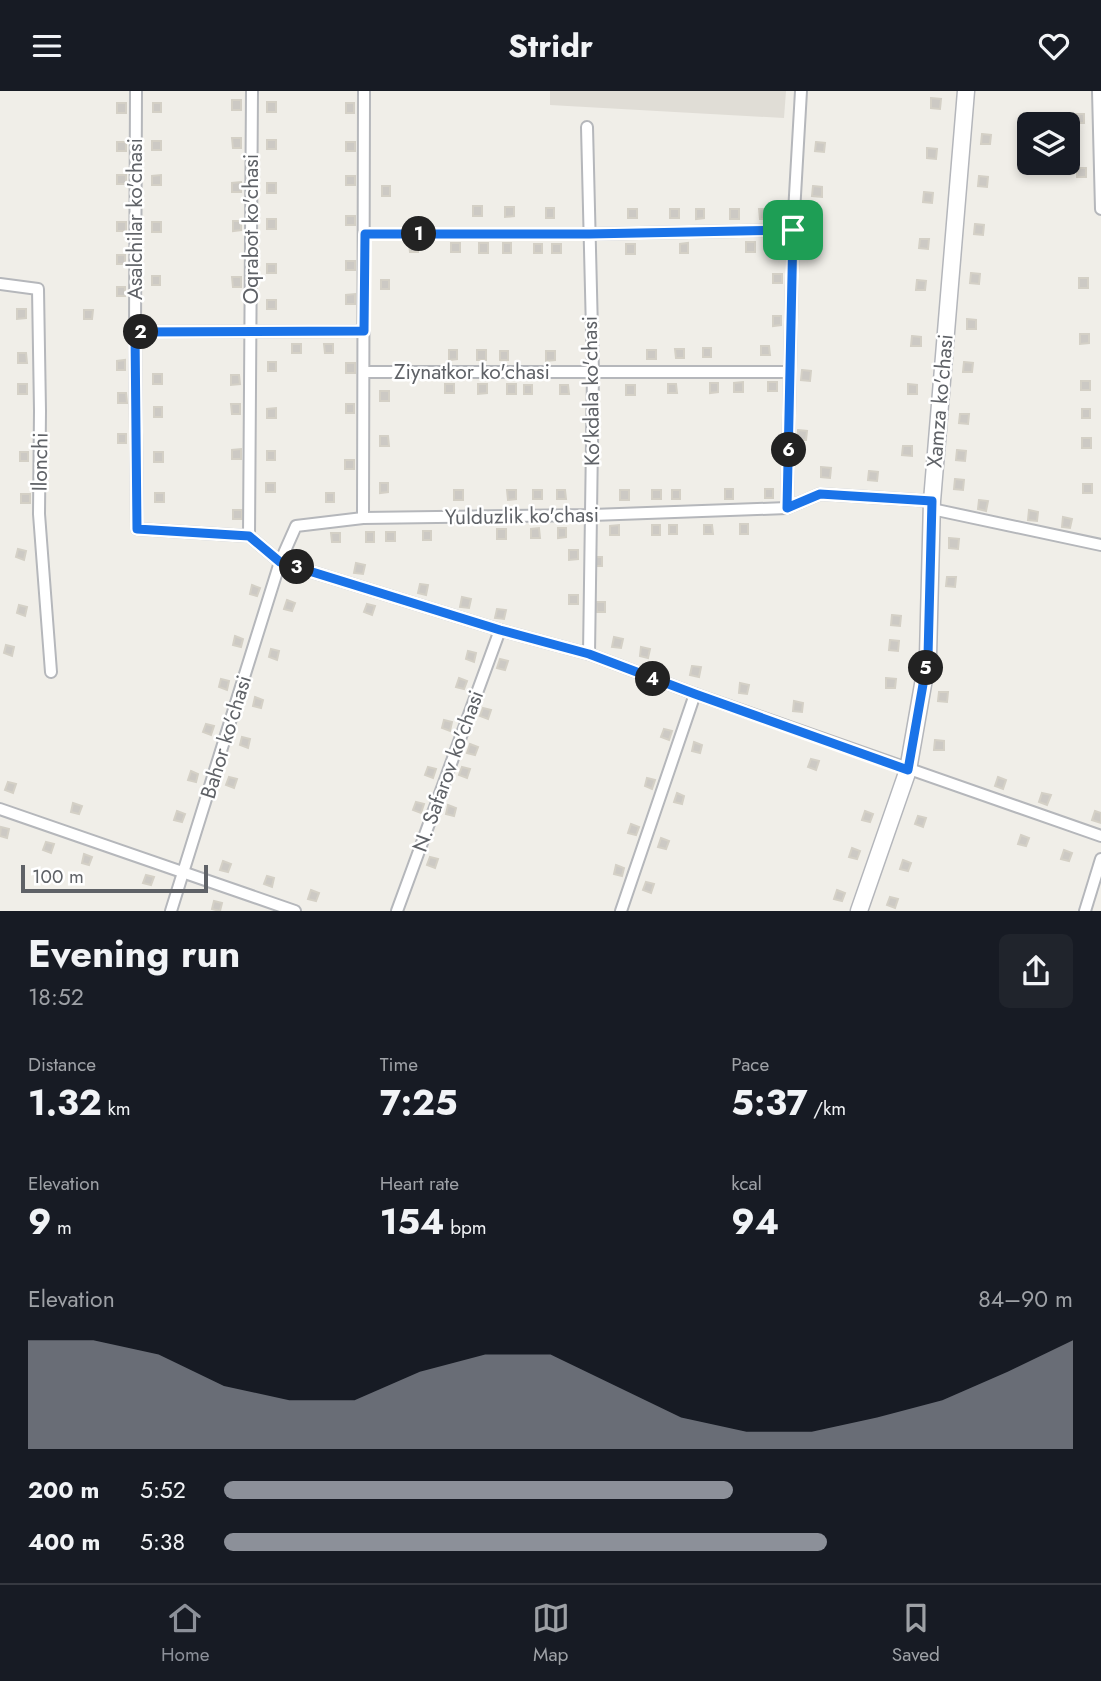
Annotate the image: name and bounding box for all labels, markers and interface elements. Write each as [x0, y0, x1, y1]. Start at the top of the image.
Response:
text: Stridr [508, 23, 593, 69]
icon: menu [28, 27, 66, 65]
icon: heart [1035, 27, 1073, 65]
map controls [1017, 112, 1080, 175]
button: layers [1017, 112, 1080, 175]
street label: Asalchilar ko'chasi [120, 138, 150, 300]
street label: Oqrabot ko'chasi [236, 154, 266, 304]
pin [763, 200, 823, 260]
icon: arrive [774, 211, 812, 249]
pin: 1 [402, 216, 436, 251]
text: 1 [414, 220, 423, 247]
pin: 2 [124, 315, 158, 349]
street label: Ko'kdala ko'chasi [575, 316, 607, 466]
text: 2 [134, 318, 147, 345]
street label: Xamza ko'chasi [919, 333, 961, 469]
street label: Ziynatkor ko'chasi [394, 357, 550, 387]
street label: Ilonchi [24, 432, 56, 492]
pin: 6 [772, 433, 806, 467]
text: 6 [782, 436, 795, 463]
street label: Yulduzlik ko'chasi [445, 500, 599, 532]
pin: 3 [280, 549, 314, 585]
text: 3 [291, 553, 302, 580]
pin: 5 [908, 651, 944, 685]
text: 5 [919, 654, 932, 681]
pin: 4 [636, 661, 670, 697]
text: 4 [646, 665, 659, 692]
street label: Bahor ko'chasi [193, 672, 259, 802]
street label: N. Safarov ko'chasi [405, 686, 491, 856]
scale bar [21, 862, 208, 894]
text: 100 m [32, 863, 84, 890]
text: Evening run [28, 926, 240, 981]
button: share [999, 934, 1073, 1008]
text: 18:52 [28, 980, 84, 1014]
text: Distance [28, 1051, 96, 1078]
text: Time [380, 1051, 418, 1078]
text: Pace [731, 1051, 769, 1078]
text: 1.32 [28, 1078, 102, 1128]
text: 7:25 [380, 1078, 458, 1128]
text: 5:37 [731, 1078, 808, 1128]
text: km [102, 1095, 131, 1122]
text: /km [808, 1095, 846, 1122]
text: Elevation [28, 1170, 100, 1197]
text: Heart rate [380, 1170, 459, 1197]
text: kcal [731, 1170, 762, 1197]
text: 9 [28, 1197, 51, 1247]
text: 154 [380, 1197, 444, 1247]
text: 94 [731, 1197, 779, 1247]
text: m [51, 1214, 72, 1241]
text: bpm [444, 1214, 487, 1241]
text: Elevation [28, 1282, 115, 1316]
text: 84–90 m [978, 1282, 1073, 1316]
text: 200 m [28, 1473, 99, 1507]
text: 5:52 [140, 1473, 186, 1507]
text: 400 m [28, 1525, 100, 1559]
text: 5:38 [140, 1525, 185, 1559]
tab: Home [161, 1599, 210, 1668]
tab: Map [532, 1599, 570, 1668]
tab: Saved [892, 1599, 940, 1668]

